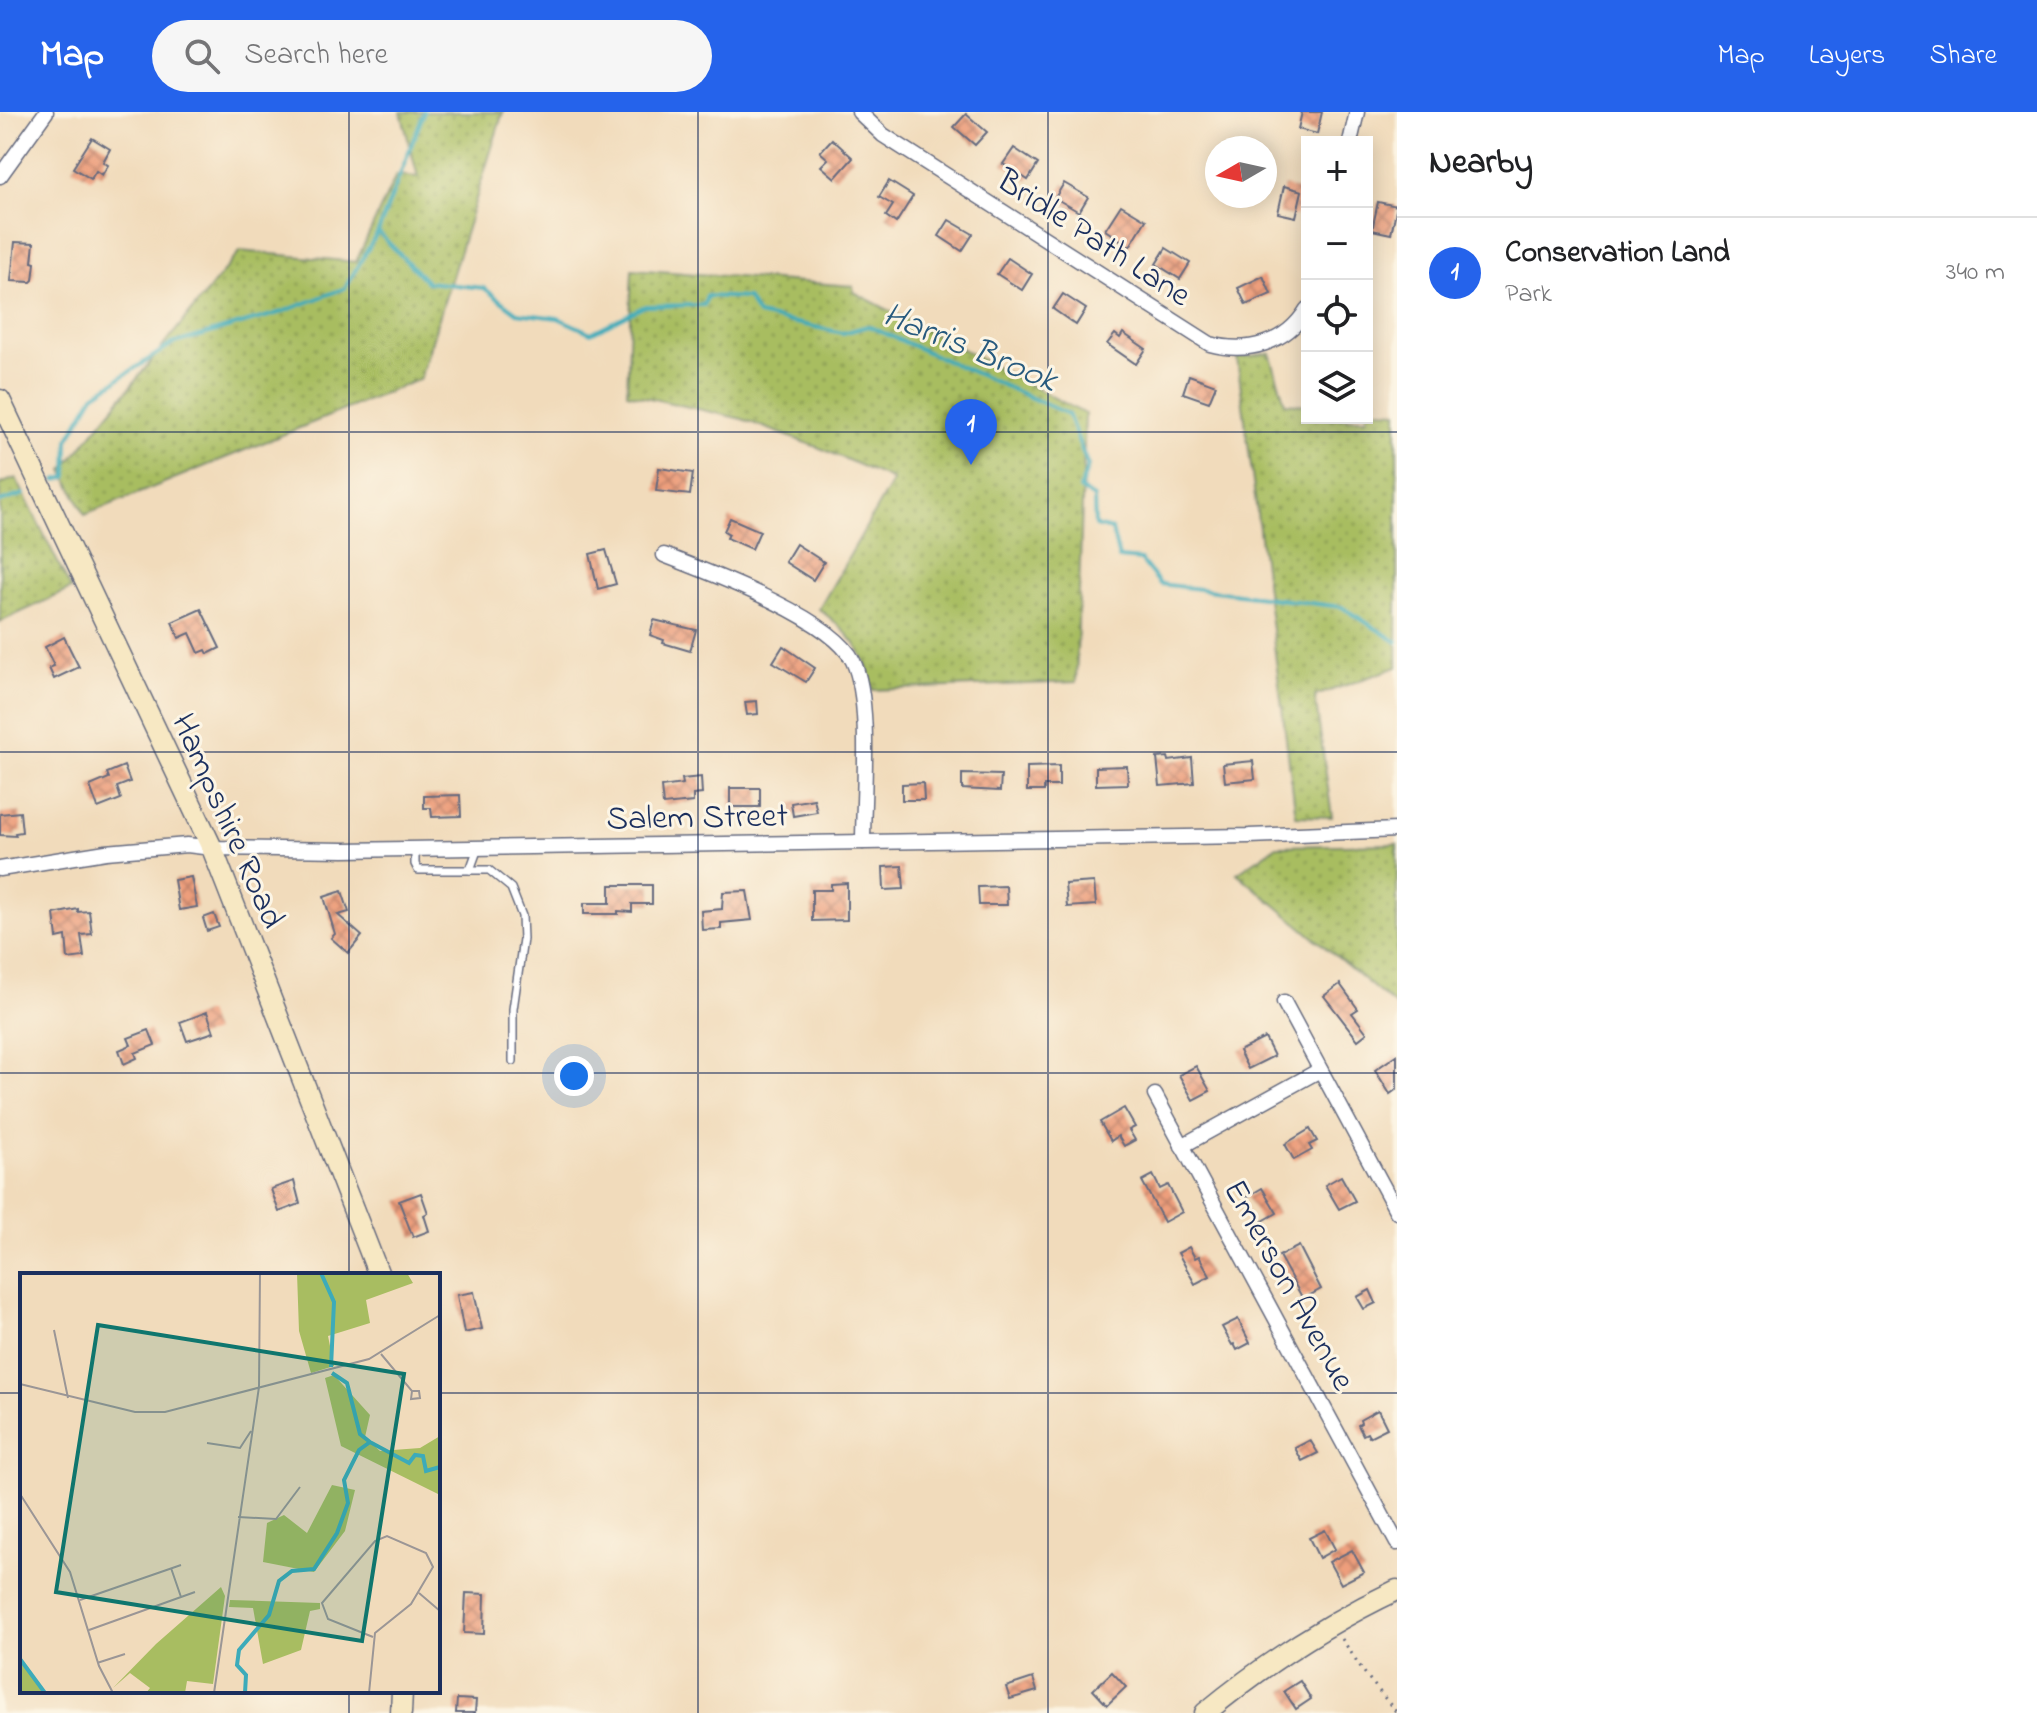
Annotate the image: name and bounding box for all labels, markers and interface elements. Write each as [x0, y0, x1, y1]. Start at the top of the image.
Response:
search box [152, 20, 712, 92]
text: Map [40, 28, 104, 84]
icon: search [180, 34, 224, 78]
text: Search here [244, 34, 388, 78]
text: Map [1717, 36, 1765, 77]
text: Layers [1809, 36, 1885, 77]
text: Share [1929, 36, 1997, 77]
north arrow [1205, 136, 1277, 208]
map controls [1301, 136, 1373, 424]
button: + [1301, 136, 1373, 208]
text: Nearby [1429, 139, 1533, 189]
street label: Bridle Path Lane [985, 157, 1201, 321]
button: − [1301, 208, 1373, 280]
text: Conservation Land [1505, 232, 1730, 276]
text: 1 [1451, 254, 1459, 292]
text: 340 m [1946, 254, 2005, 292]
text: Park [1505, 276, 1552, 314]
button: locate [1301, 280, 1373, 352]
water label: Harris Brook [874, 290, 1066, 409]
button: layers [1301, 352, 1373, 424]
pin: 1 [945, 399, 997, 465]
street label: Hampshire Road [157, 706, 296, 937]
street label: Salem Street [606, 792, 788, 846]
your location [554, 1056, 594, 1096]
street label: Emerson Avenue [1209, 1171, 1367, 1401]
inset map [20, 1273, 440, 1693]

